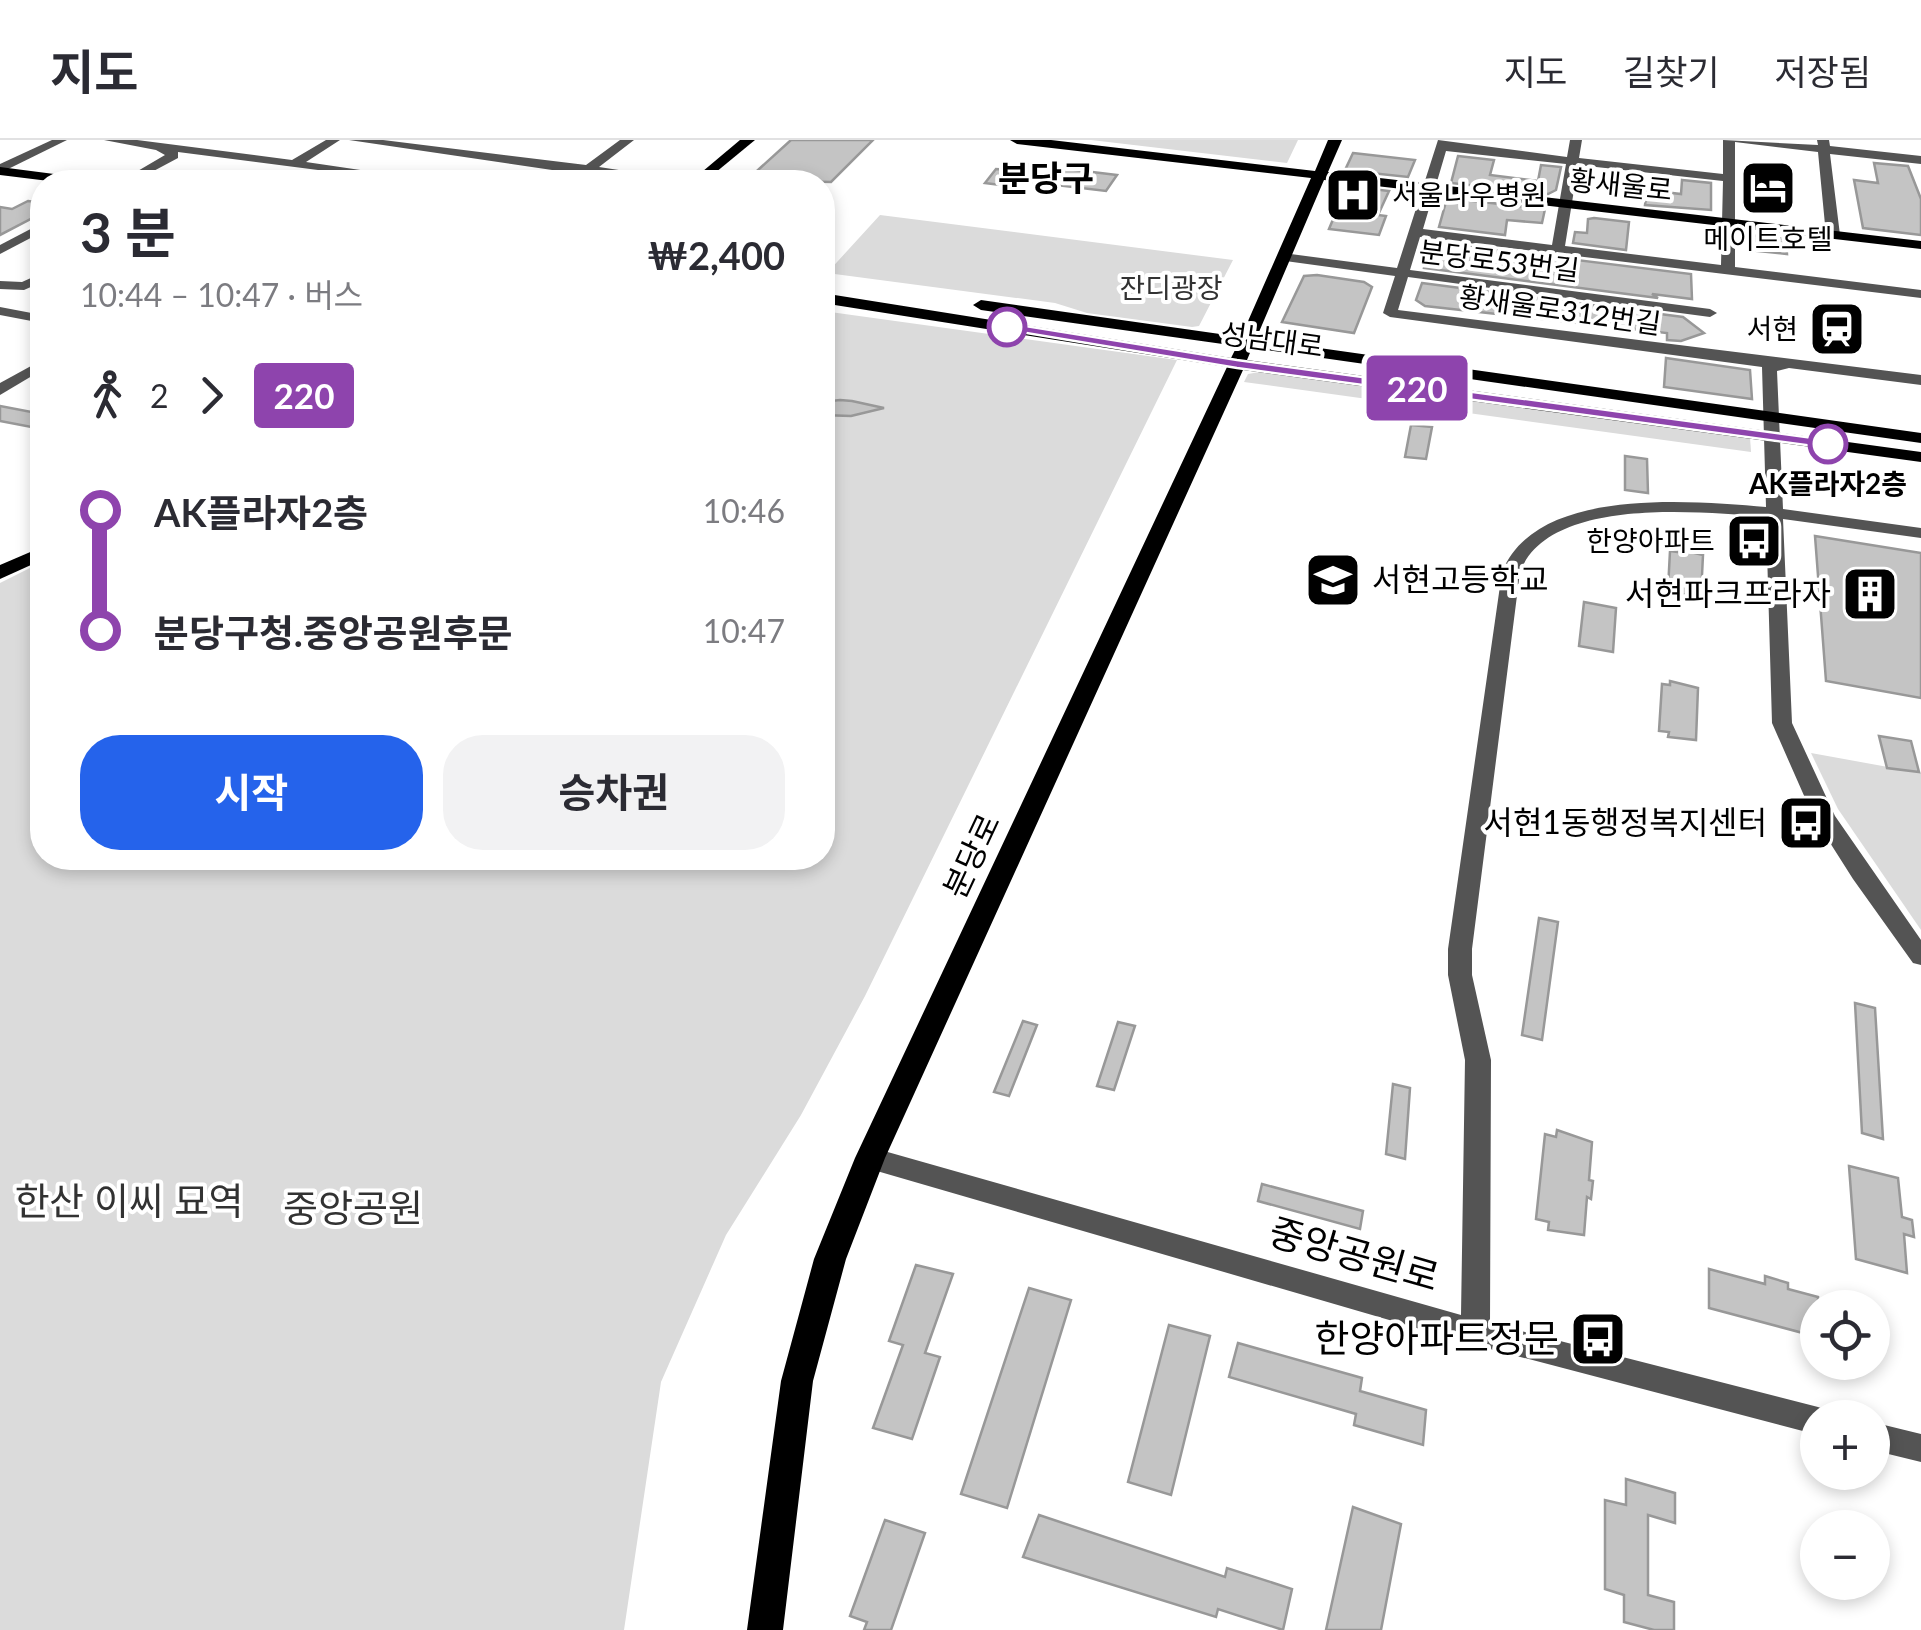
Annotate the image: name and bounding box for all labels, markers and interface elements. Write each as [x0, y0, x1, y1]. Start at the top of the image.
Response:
text: 지도 [50, 43, 138, 100]
text: 지도 [1503, 50, 1568, 92]
text: 길찾기 [1623, 50, 1719, 92]
text: 저장됨 [1774, 50, 1871, 92]
district label: 분당구 [998, 156, 1094, 198]
hotel icon: 메이트호텔 [1738, 158, 1798, 218]
street label: 황새울로 [1568, 162, 1674, 206]
hospital icon: 서울나우병원 [1323, 165, 1383, 225]
place label: 서울나우병원 [1392, 177, 1547, 211]
text: 3 분 [80, 199, 176, 265]
place label: 메이트호텔 [1704, 221, 1832, 255]
text: ₩2,400 [647, 232, 785, 278]
street label: 분당로53번길 [1417, 233, 1581, 287]
park label: 잔디광장 [1119, 270, 1223, 304]
text: 10:44 – 10:47 · 버스 [80, 275, 363, 314]
street label: 황새울로312번길 [1457, 278, 1663, 340]
station icon: 서현 [1807, 299, 1867, 359]
unlabelled marker [988, 308, 1026, 346]
place label: 서현 [1746, 311, 1798, 345]
street label: 성남대로 [1219, 315, 1326, 363]
line badge: 220 [1360, 356, 1474, 420]
text: 220 [1387, 367, 1447, 409]
icon: walk [80, 368, 135, 423]
icon: forward [184, 368, 239, 423]
text: 220 [274, 374, 334, 416]
text: 2 [150, 376, 169, 415]
marker: AK플라자2층 [1809, 425, 1847, 463]
place label: AK플라자2층 [1748, 466, 1907, 500]
text: AK플라자2층 [154, 489, 368, 535]
text: 10:46 [703, 491, 785, 530]
bus stop icon: 한양아파트 [1724, 511, 1784, 571]
place label: 한양아파트 [1586, 523, 1715, 557]
school or university icon: 서현고등학교 [1303, 550, 1363, 610]
place label: 서현고등학교 [1372, 559, 1549, 598]
building icon: 서현파크프라자 [1840, 564, 1900, 624]
place label: 서현파크프라자 [1625, 573, 1831, 612]
text: 분당구청.중앙공원후문 [154, 609, 513, 655]
text: 10:47 [703, 611, 785, 650]
button: 시작 [80, 735, 423, 850]
button: 승차권 [443, 735, 785, 850]
bus stop icon: 서현1동행정복지센터 [1776, 793, 1836, 853]
place label: 서현1동행정복지센터 [1483, 802, 1767, 841]
street label: 분당로 [934, 807, 1007, 904]
park label: 한산 이씨 묘역 [14, 1177, 244, 1223]
park label: 중앙공원 [283, 1184, 423, 1230]
street label: 중앙공원로 [1264, 1207, 1445, 1299]
map controls [1800, 1290, 1890, 1600]
button: locate [1800, 1290, 1890, 1380]
bus stop icon: 한양아파트정문 [1568, 1309, 1628, 1369]
place label: 한양아파트정문 [1314, 1314, 1559, 1360]
button: + [1800, 1400, 1890, 1490]
button: − [1800, 1510, 1890, 1600]

